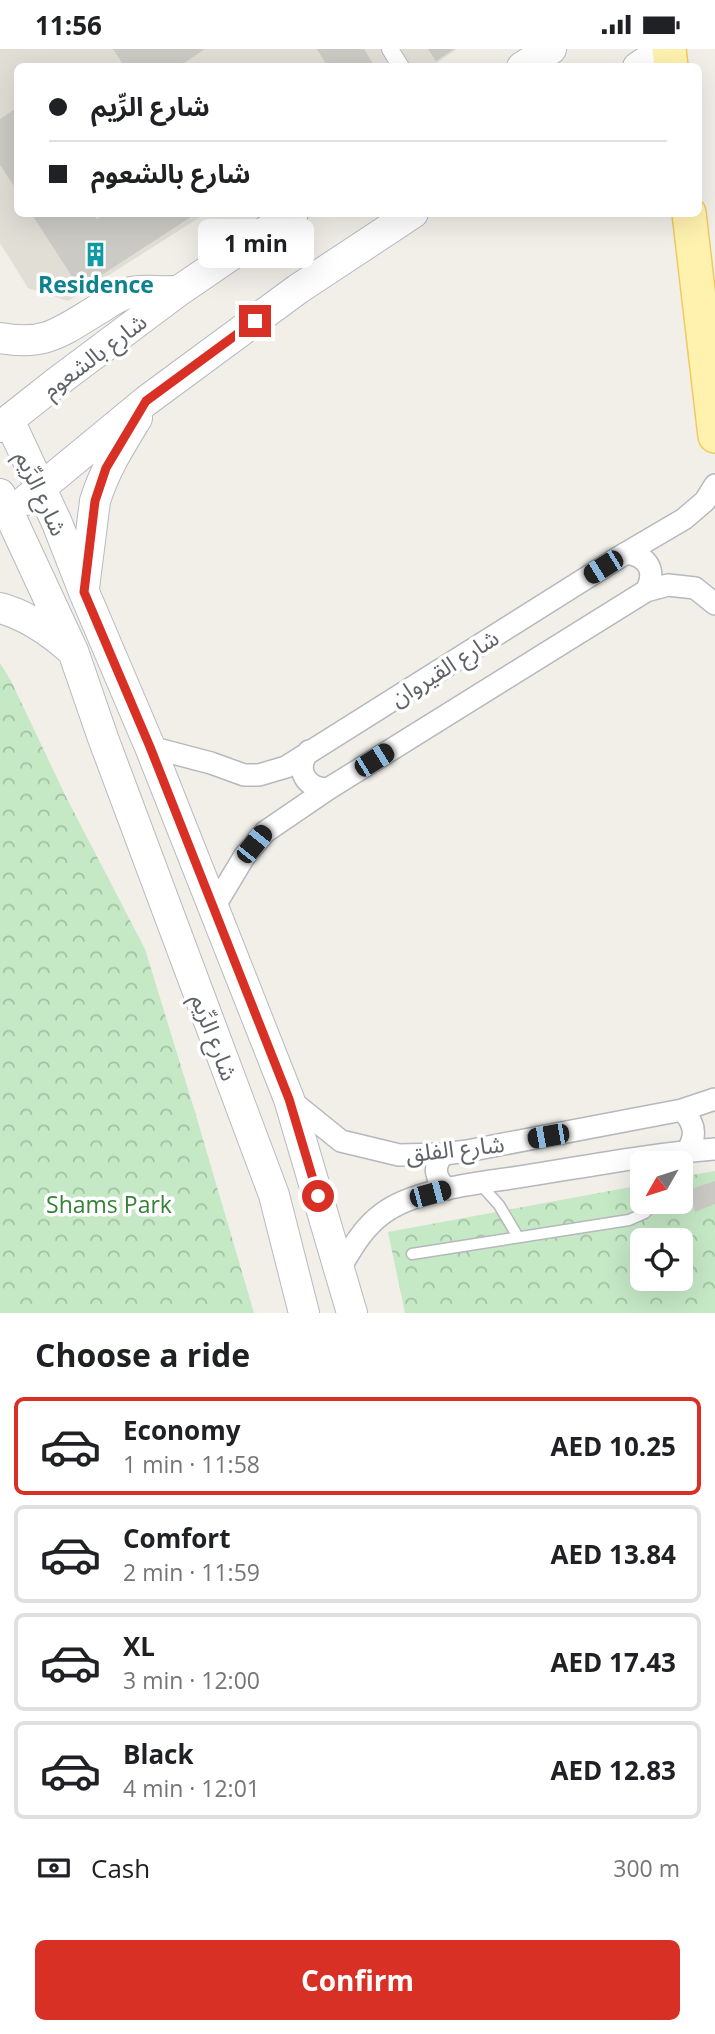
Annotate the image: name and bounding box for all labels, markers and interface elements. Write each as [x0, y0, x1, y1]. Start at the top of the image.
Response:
text: 11:56 [35, 7, 102, 43]
text: شارع الرِّيم [91, 88, 210, 124]
text: شارع بالشعوم [91, 155, 250, 191]
callout: 1 min [197, 219, 313, 268]
text: 1 min [224, 227, 288, 259]
building icon: Residence [82, 240, 110, 268]
place label: Residence [38, 268, 154, 300]
street label: شارع بالشعوم [35, 305, 155, 407]
route end [239, 305, 271, 337]
street label: شارع الرِّيم [7, 445, 76, 542]
car [580, 547, 627, 587]
street label: شارع القيروان [383, 621, 506, 715]
car [351, 740, 398, 780]
car [233, 821, 276, 867]
street label: شارع الرِّيم [182, 989, 246, 1086]
car [526, 1122, 571, 1150]
street label: شارع الفلق [404, 1127, 506, 1171]
north arrow [630, 1151, 693, 1215]
map controls [630, 1151, 693, 1291]
car [407, 1178, 454, 1210]
route start [302, 1180, 334, 1212]
park label: Shams Park [46, 1188, 172, 1220]
button: locate [630, 1228, 693, 1291]
text: Choose a ride [35, 1333, 250, 1376]
text: Economy [123, 1412, 241, 1448]
icon: car [39, 1415, 102, 1478]
text: AED 10.25 [551, 1428, 676, 1464]
text: 1 min · 11:58 [123, 1448, 260, 1480]
text: Comfort [123, 1520, 230, 1556]
icon: car [39, 1523, 102, 1586]
text: AED 13.84 [551, 1536, 676, 1572]
text: 2 min · 11:59 [123, 1556, 260, 1588]
text: XL [123, 1628, 155, 1664]
icon: car [39, 1631, 102, 1694]
text: AED 17.43 [551, 1644, 676, 1680]
text: 3 min · 12:00 [123, 1664, 260, 1696]
text: Black [123, 1736, 194, 1772]
icon: car [39, 1739, 102, 1802]
text: AED 12.83 [551, 1752, 676, 1788]
text: 4 min · 12:01 [123, 1772, 260, 1804]
icon: cash [35, 1849, 73, 1887]
text: Cash [91, 1850, 150, 1886]
text: 300 m [613, 1852, 680, 1884]
button: Confirm [35, 1940, 680, 2020]

